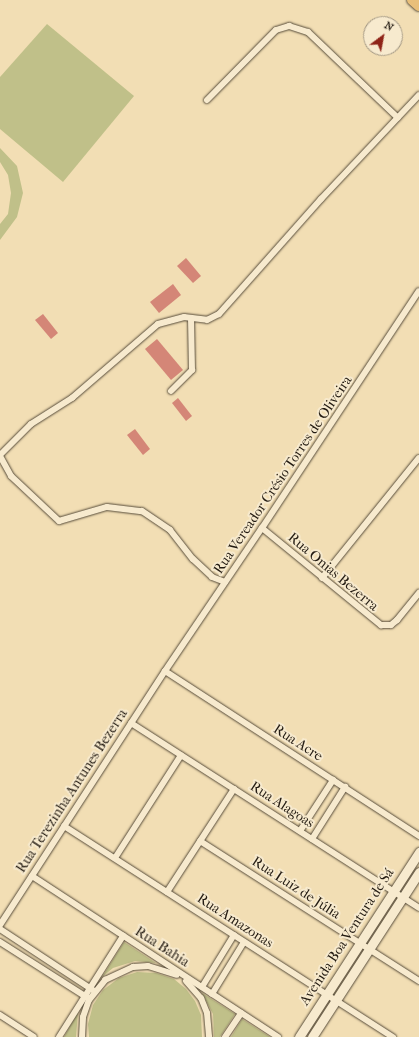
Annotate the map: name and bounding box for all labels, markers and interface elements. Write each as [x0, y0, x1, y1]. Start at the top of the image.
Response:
north arrow [363, 16, 403, 56]
text: N [382, 19, 396, 34]
street label: Rua Vereador Crésio Torres de Oliveira [210, 373, 356, 577]
street label: Rua Onias Bezerra [284, 529, 382, 615]
street label: Rua Terezinha Antunes Bezerra [13, 706, 131, 876]
street label: Rua Acre [270, 721, 326, 765]
street label: Rua Alagoas [247, 778, 317, 832]
street label: Rua Luiz de Júlia [249, 853, 343, 923]
street label: Avenida Boa Ventura de Sá [296, 865, 398, 1009]
street label: Rua Amazonas [194, 890, 276, 952]
street label: Rua Bahia [132, 923, 192, 971]

